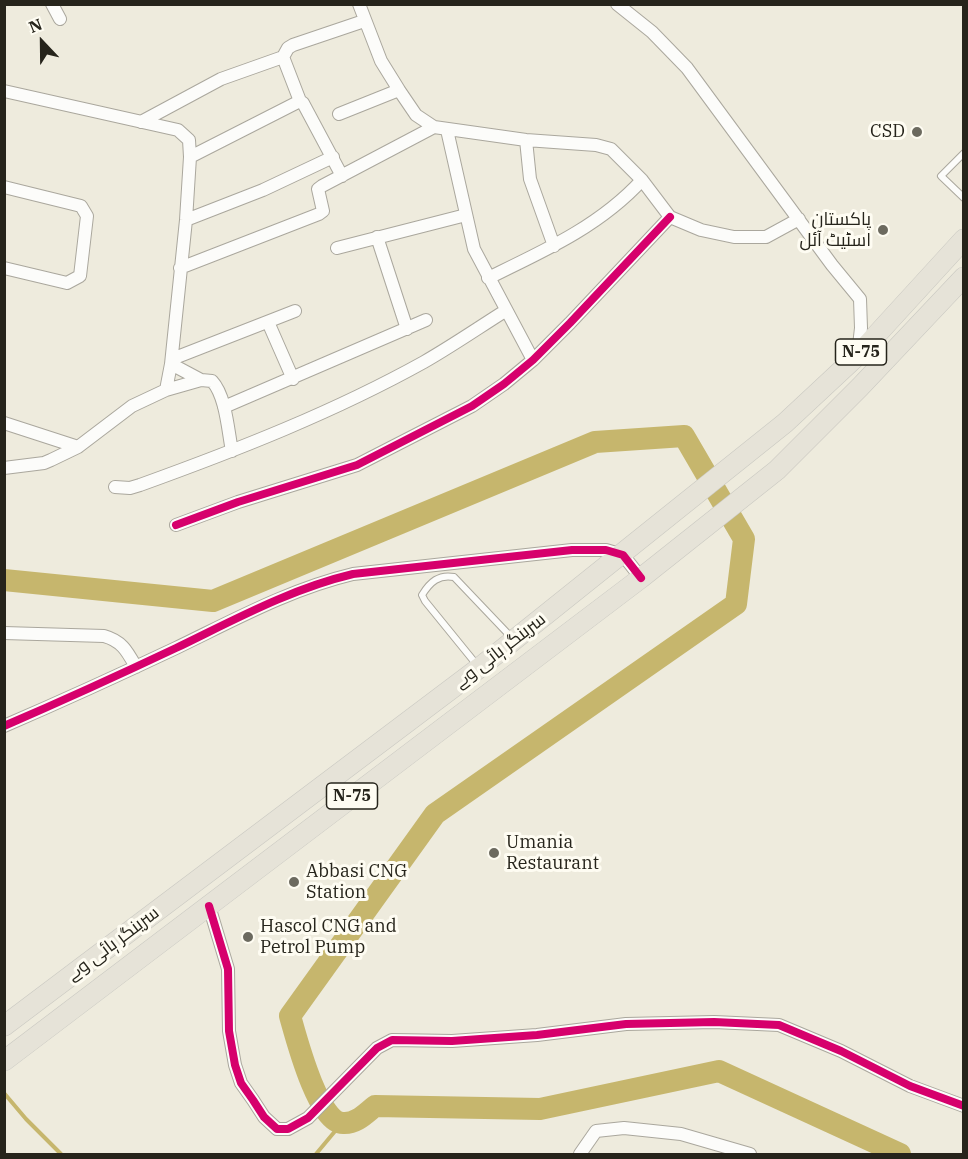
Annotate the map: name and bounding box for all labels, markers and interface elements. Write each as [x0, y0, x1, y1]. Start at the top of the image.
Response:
north arrow [12, 12, 72, 72]
text: N [26, 14, 45, 37]
place label: CSD [870, 121, 905, 143]
marker: CSD [910, 125, 924, 139]
place label: پاکستان اسٹیٹ آئل [800, 209, 871, 252]
marker: پاکستان اسٹیٹ آئل [876, 223, 890, 237]
road number: N-75 [836, 339, 886, 365]
street label: سرینگر ہائی وے [450, 609, 550, 693]
road number: N-75 [326, 783, 378, 809]
place label: Umania Restaurant [506, 832, 599, 874]
marker: Umania Restaurant [487, 846, 501, 860]
place label: Abbasi CNG Station [306, 861, 407, 904]
marker: Abbasi CNG Station [287, 875, 301, 889]
street label: سرینگر ہائی وے [62, 902, 164, 986]
place label: Hascol CNG and Petrol Pump [260, 916, 397, 958]
marker: Hascol CNG and Petrol Pump [241, 930, 255, 944]

